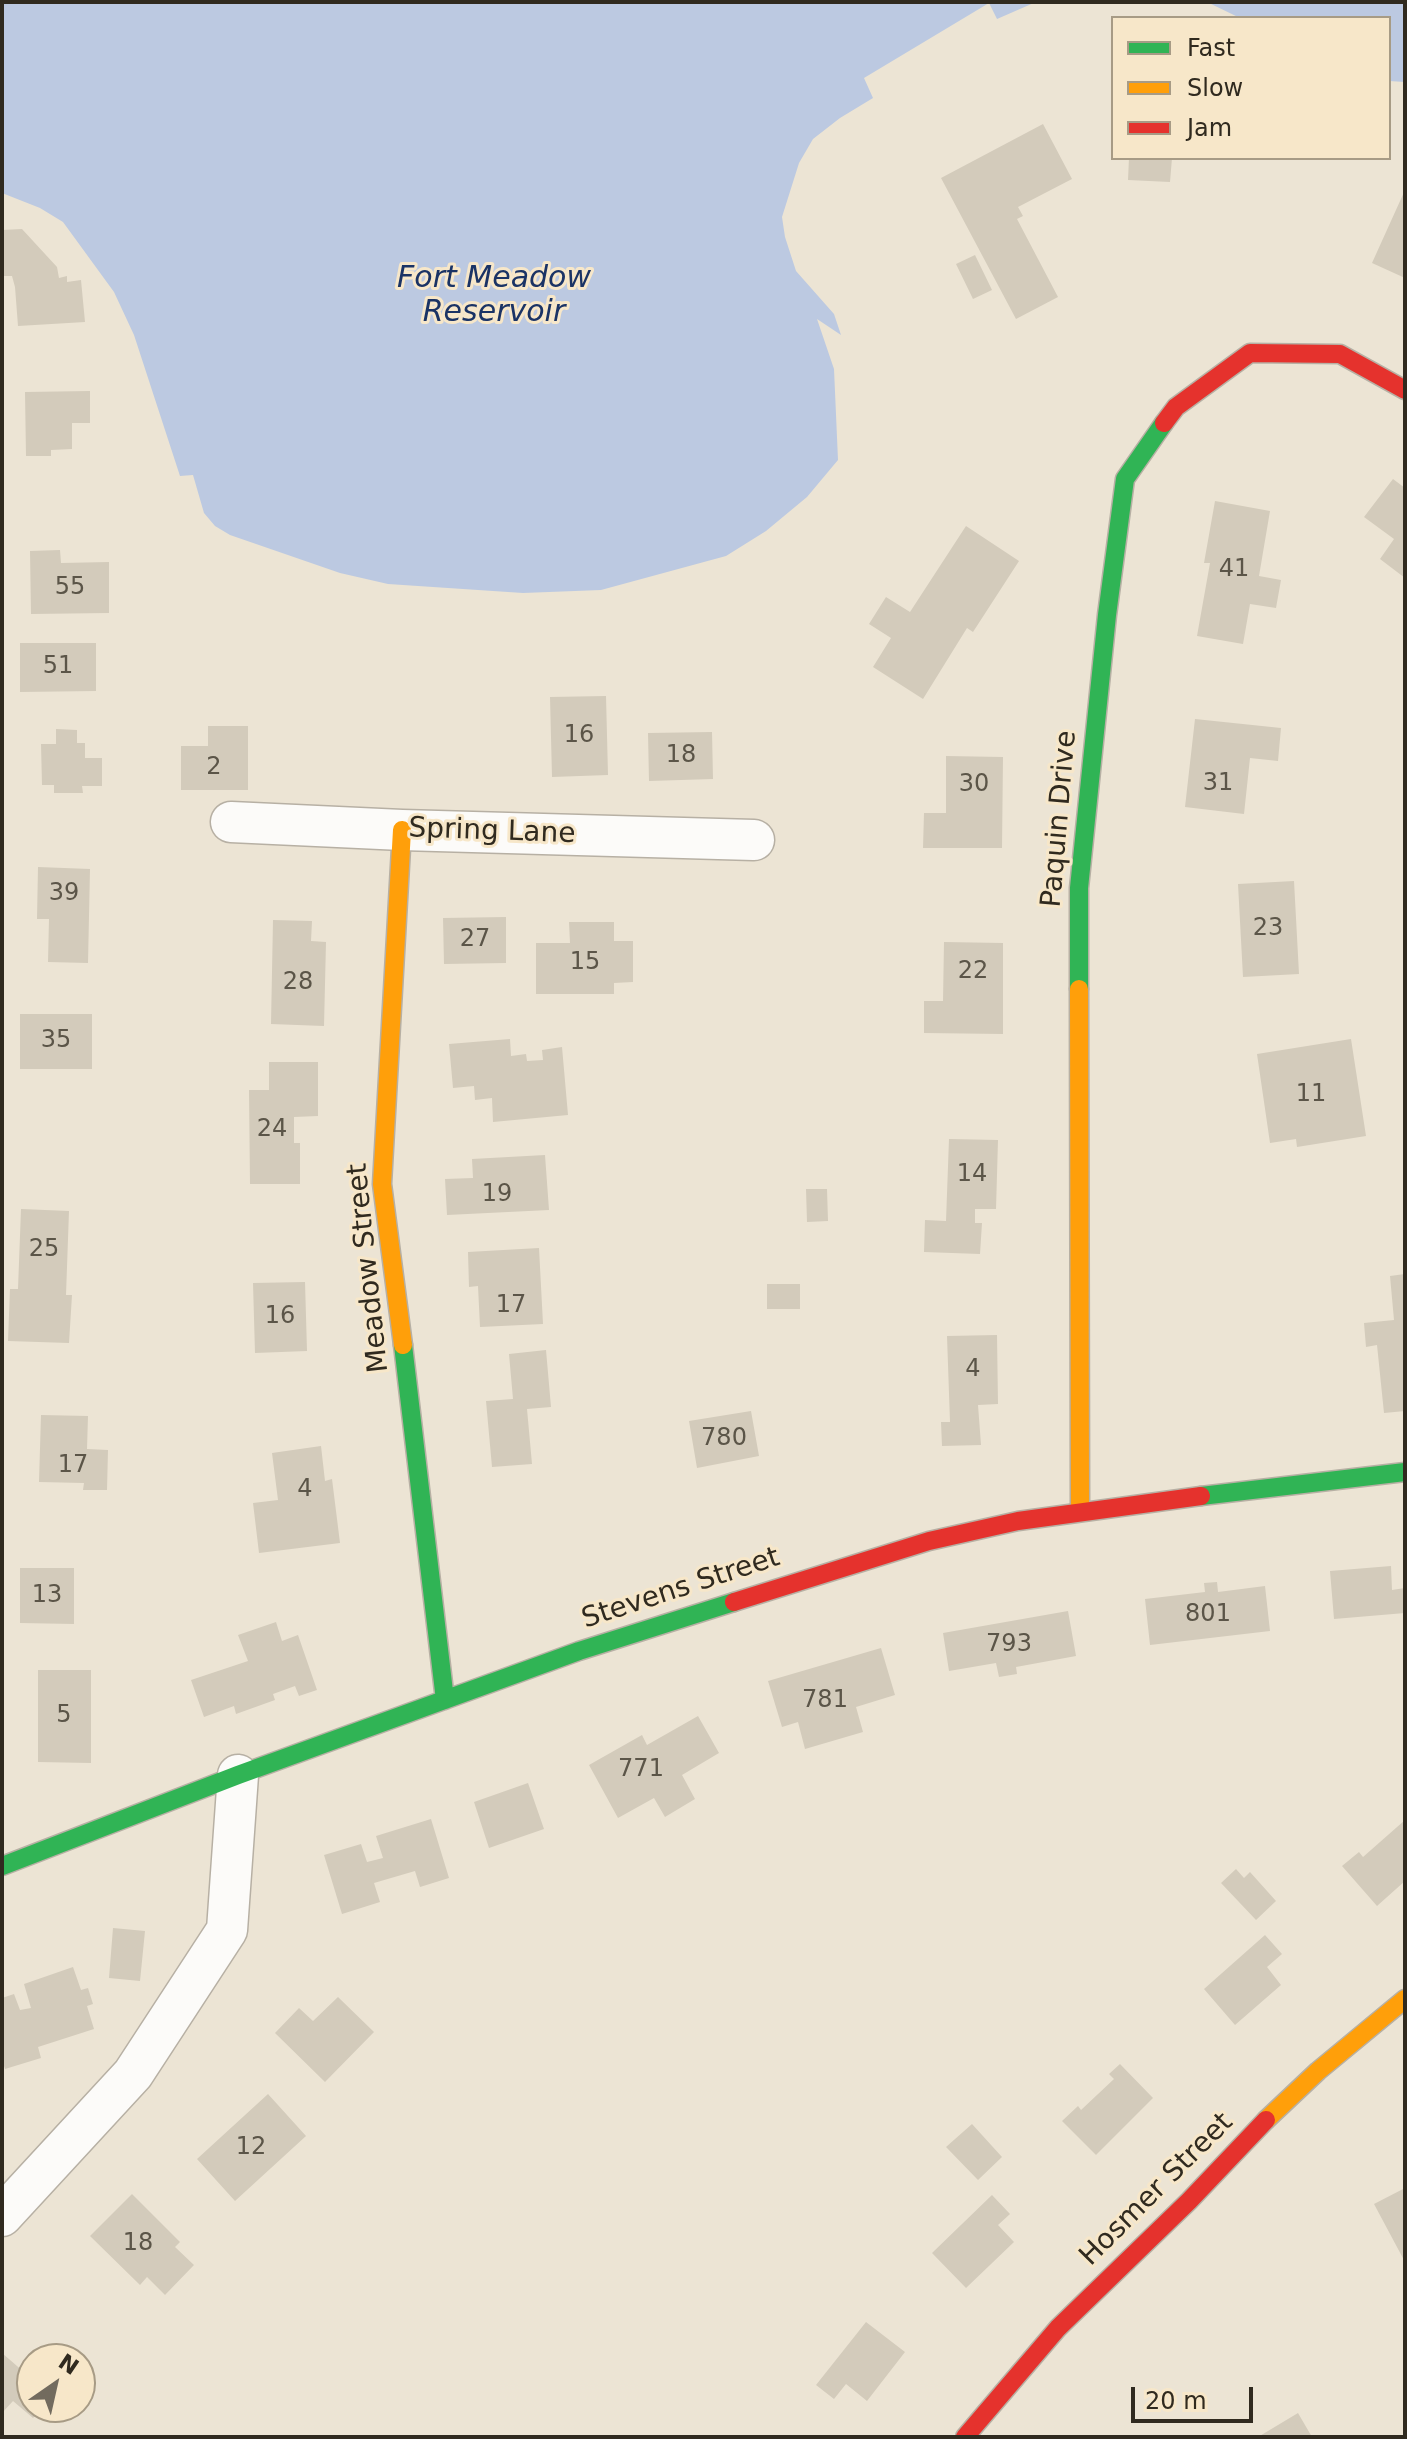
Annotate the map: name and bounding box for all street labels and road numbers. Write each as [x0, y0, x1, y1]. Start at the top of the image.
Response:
street label: Paquin Drive [1036, 729, 1084, 909]
street label: Spring Lane [408, 812, 576, 852]
street label: Meadow Street [341, 1162, 397, 1374]
street label: Stevens Street [578, 1541, 784, 1637]
street label: Hosmer Street [1073, 2106, 1241, 2274]

